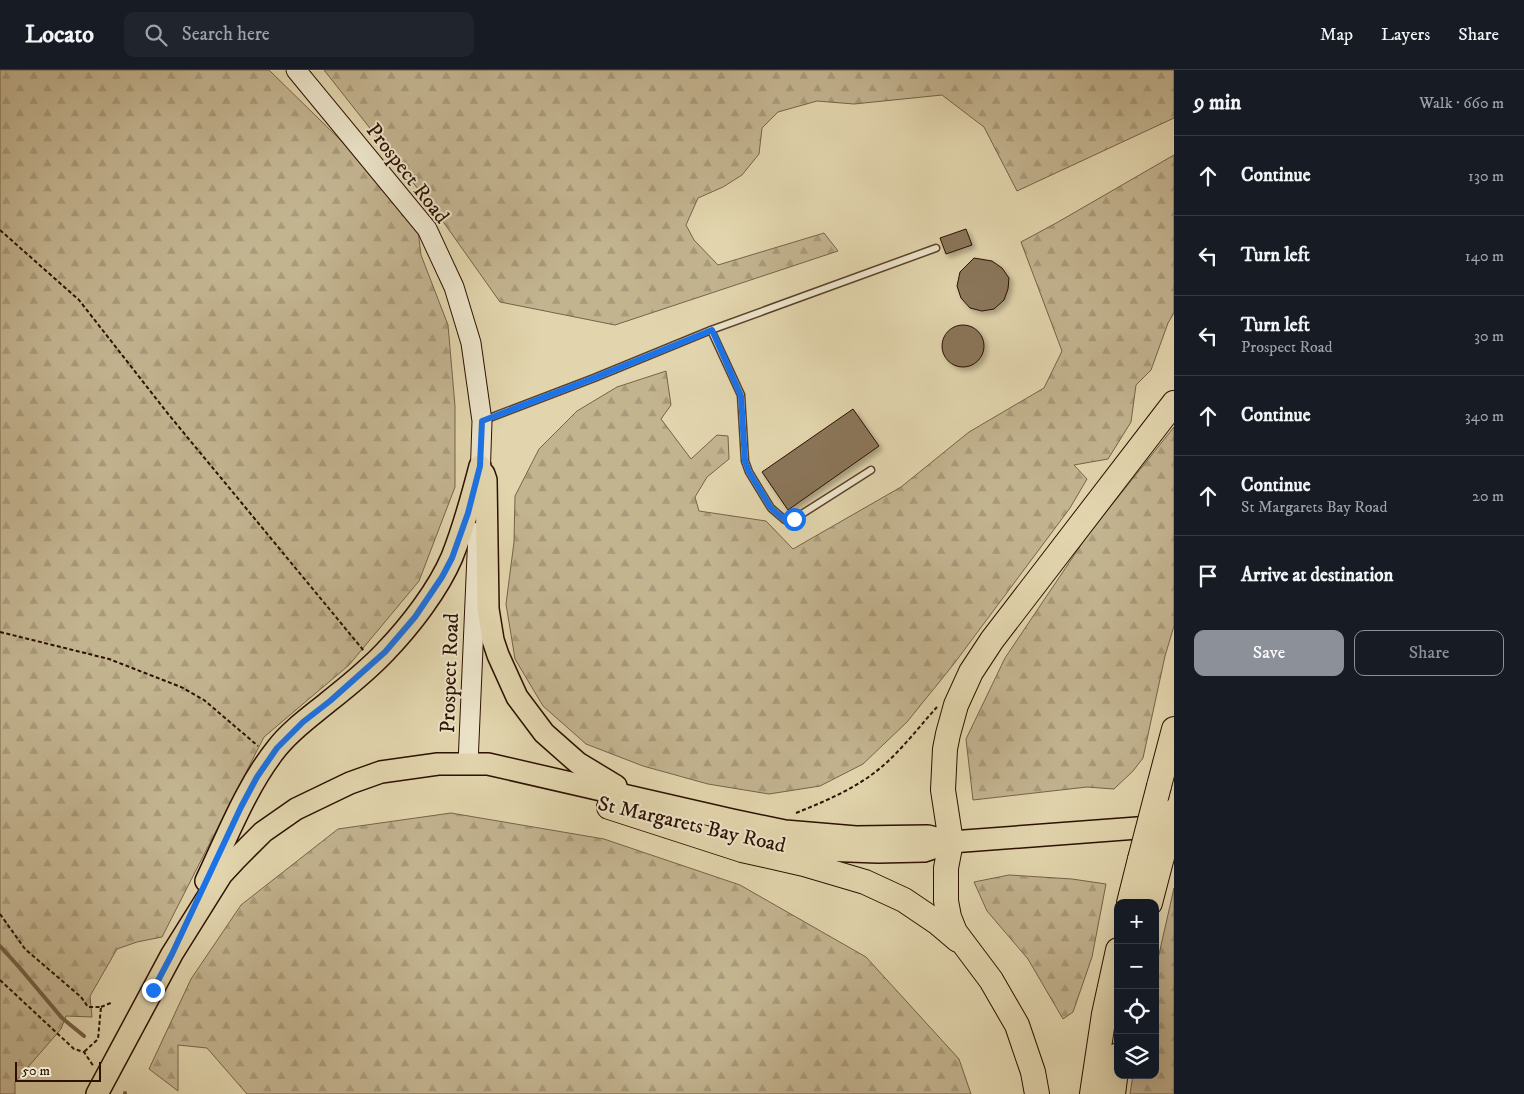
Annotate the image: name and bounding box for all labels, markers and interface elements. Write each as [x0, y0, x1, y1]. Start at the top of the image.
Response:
search box [124, 12, 474, 57]
text: Locato [25, 20, 94, 50]
icon: search [142, 21, 170, 49]
text: Search here [182, 23, 270, 46]
text: Map [1320, 24, 1353, 46]
text: Layers [1381, 24, 1430, 46]
text: Share [1458, 24, 1499, 46]
text: 9 min [1194, 90, 1241, 116]
text: Walk · 660 m [1419, 93, 1504, 113]
street label: Prospect Road [360, 118, 455, 229]
icon: ahead [1194, 162, 1222, 190]
text: Continue [1241, 164, 1311, 187]
text: 130 m [1468, 166, 1504, 186]
icon: left [1194, 242, 1222, 270]
text: Turn left [1241, 244, 1310, 267]
text: 140 m [1465, 246, 1504, 266]
text: Turn left [1241, 314, 1310, 337]
icon: left [1194, 322, 1222, 350]
text: 30 m [1474, 326, 1504, 346]
text: Prospect Road [1241, 337, 1333, 357]
icon: ahead [1194, 402, 1222, 430]
text: Continue [1241, 404, 1311, 427]
text: 340 m [1465, 406, 1504, 426]
text: Continue [1241, 474, 1311, 497]
icon: ahead [1194, 482, 1222, 510]
text: 20 m [1472, 486, 1504, 506]
text: St Margarets Bay Road [1241, 497, 1387, 517]
route start [783, 508, 806, 531]
icon: arrive [1194, 562, 1222, 590]
text: Arrive at destination [1241, 564, 1393, 587]
street label: Prospect Road [435, 612, 465, 734]
button: Save [1194, 630, 1344, 676]
button: Share [1354, 630, 1504, 676]
street label: St Margarets Bay Road [595, 791, 789, 859]
map controls [1114, 899, 1159, 1079]
button: + [1114, 899, 1159, 944]
button: − [1114, 944, 1159, 989]
route end [142, 979, 165, 1002]
button: locate [1114, 989, 1159, 1034]
button: layers [1114, 1034, 1159, 1079]
scale bar [15, 1059, 101, 1082]
text: 50 m [22, 1062, 50, 1080]

